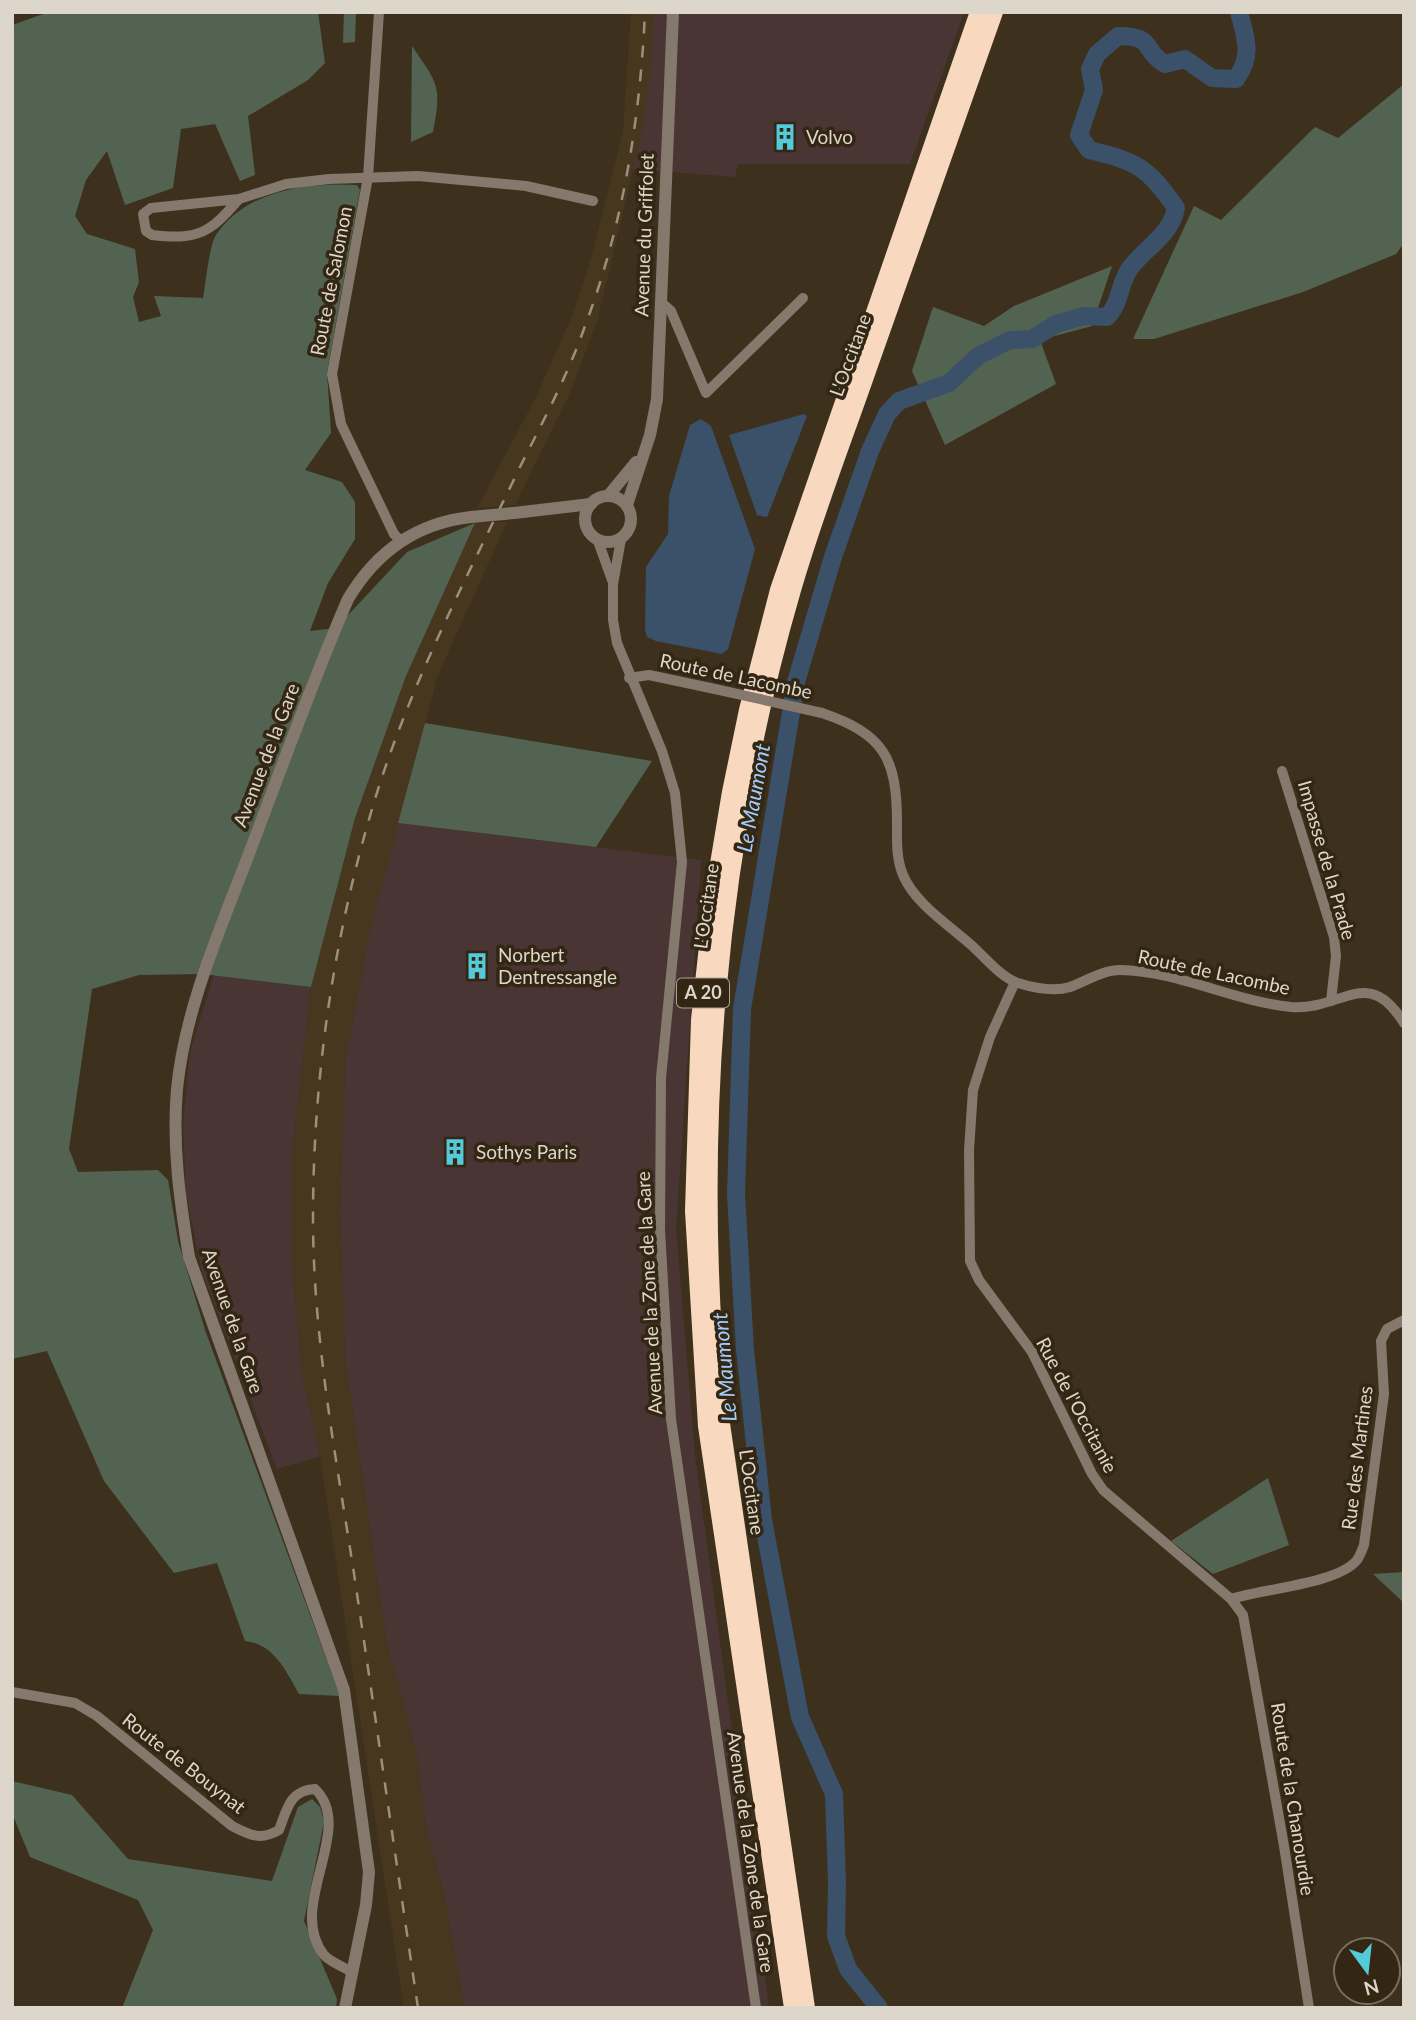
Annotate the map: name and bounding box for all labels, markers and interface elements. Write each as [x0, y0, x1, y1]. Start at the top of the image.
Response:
building icon: Volvo [770, 122, 800, 152]
place label: Volvo [806, 125, 853, 148]
street label: Avenue du Griffolet [629, 153, 658, 317]
street label: Route de Salomon [305, 204, 356, 358]
street label: L'Occitane [824, 310, 875, 399]
street label: Route de Lacombe [658, 648, 814, 703]
street label: Avenue de la Gare [228, 680, 303, 830]
water label: Le Maumont [731, 741, 774, 854]
street label: Impasse de la Prade [1294, 778, 1361, 942]
street label: L'Occitane [688, 862, 723, 950]
place label: Norbert Dentressangle [498, 943, 617, 988]
street label: Route de Lacombe [1136, 944, 1292, 999]
building icon: Norbert Dentressangle [462, 951, 492, 981]
road number: A 20 [677, 978, 729, 1008]
building icon: Sothys Paris [440, 1137, 470, 1167]
place label: Sothys Paris [476, 1140, 577, 1163]
street label: Avenue de la Zone de la Gare [631, 1171, 666, 1415]
street label: Avenue de la Gare [198, 1245, 269, 1396]
water label: Le Maumont [706, 1311, 741, 1423]
street label: Rue de l'Occitanie [1032, 1333, 1123, 1476]
street label: Rue des Martines [1336, 1385, 1377, 1531]
street label: L'Occitane [735, 1448, 770, 1536]
street label: Route de la Chanourdie [1267, 1701, 1320, 1897]
street label: Route de Bouynat [118, 1707, 251, 1818]
street label: Avenue de la Zone de la Gare [723, 1730, 780, 1974]
north arrow [1332, 1936, 1402, 2006]
text: N [1361, 1975, 1382, 2001]

